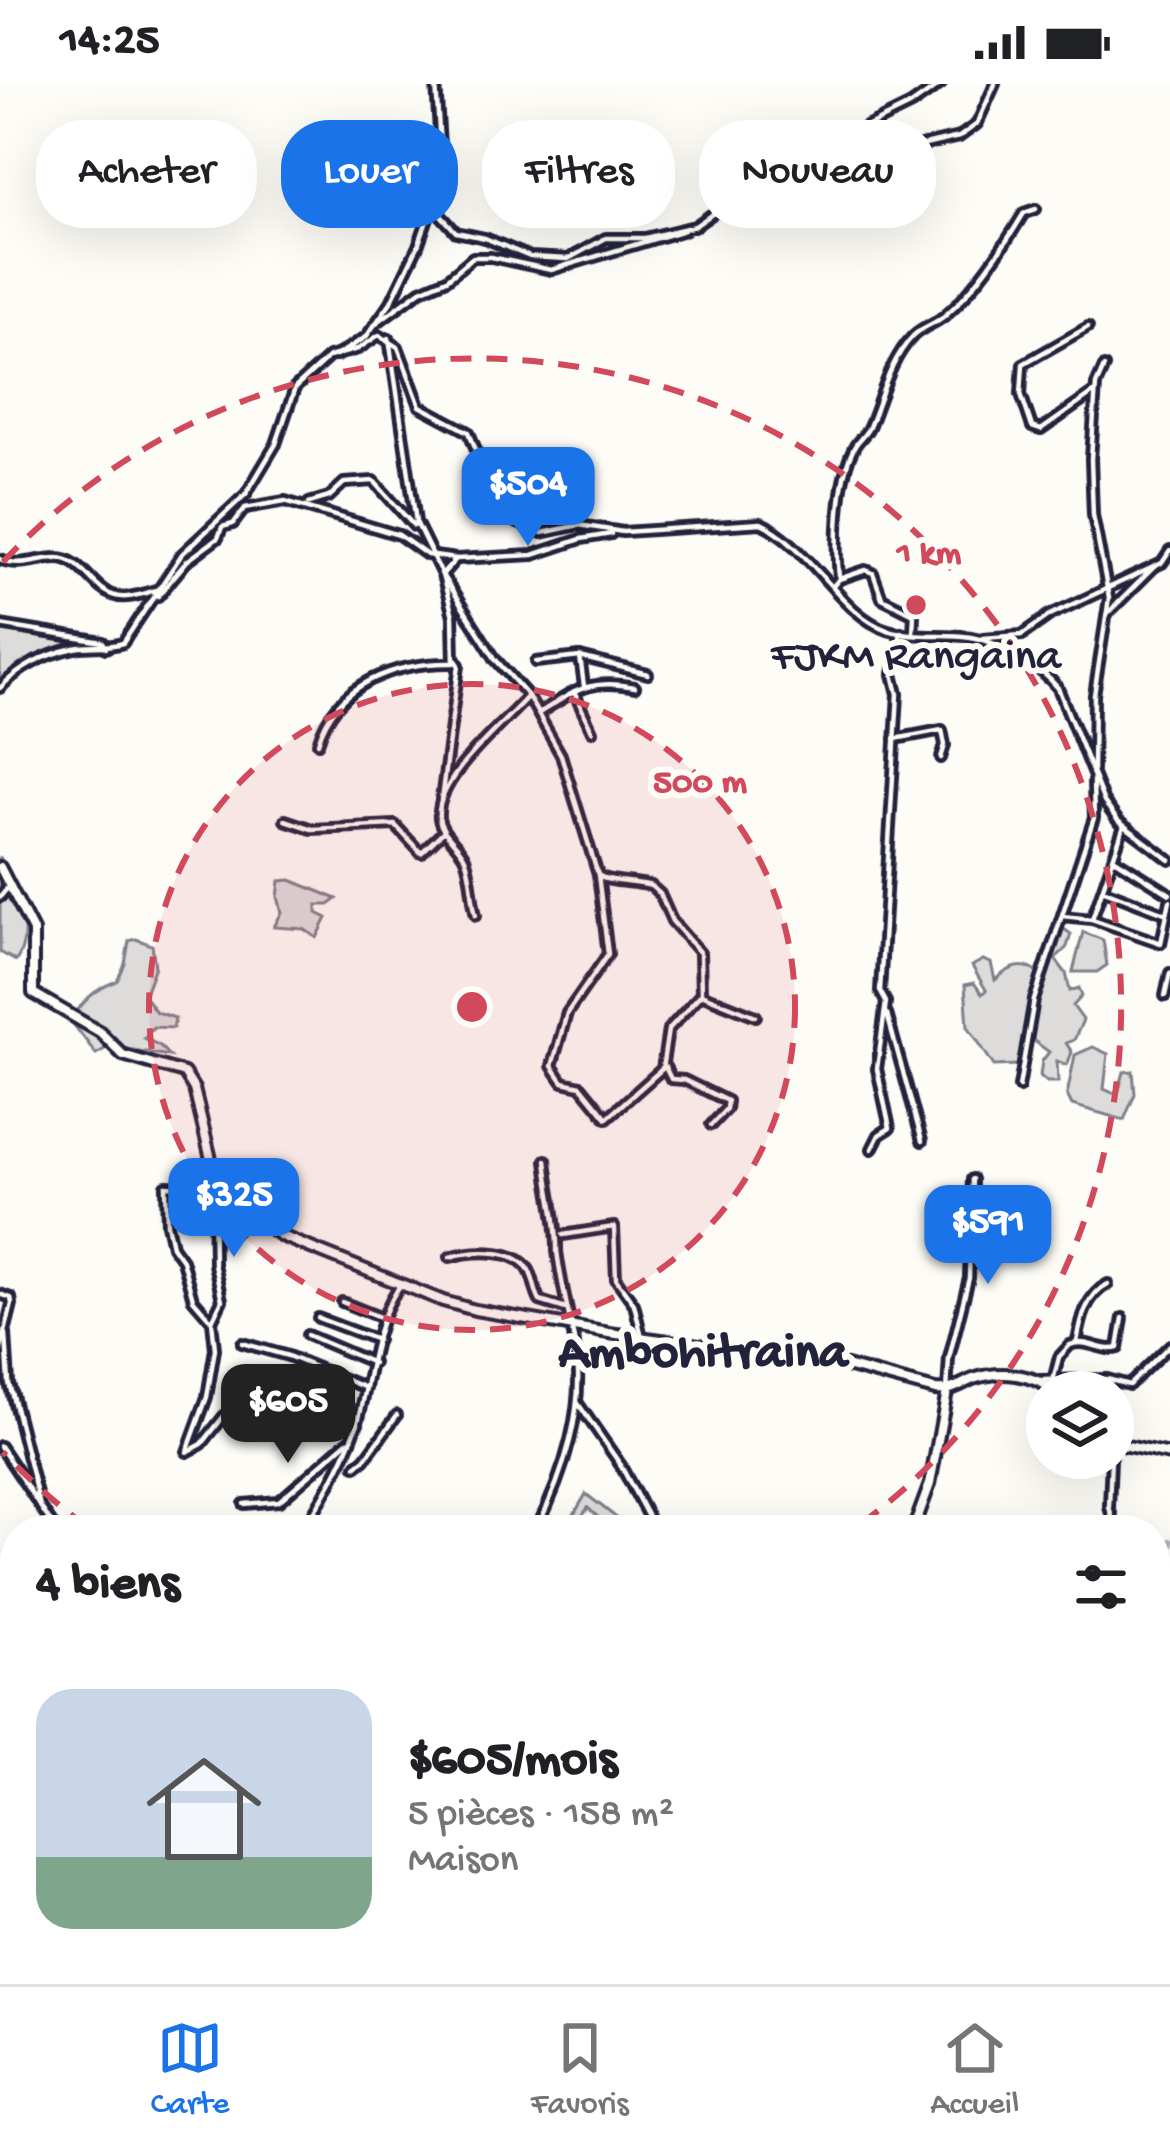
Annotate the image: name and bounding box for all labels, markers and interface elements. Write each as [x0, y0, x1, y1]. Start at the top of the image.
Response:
text: 14:25 [60, 16, 159, 69]
chip: Acheter [36, 120, 257, 228]
chip: Louer [281, 120, 458, 228]
chip: Filtres [482, 120, 675, 228]
chip: Nouveau [699, 120, 936, 228]
pin: $504 [457, 447, 599, 549]
text: $504 [489, 463, 567, 509]
text: 1 km [895, 534, 962, 577]
marker: FJKM Rangaina [903, 592, 929, 618]
place label: FJKM Rangaina [770, 632, 1063, 685]
text: 500 m [653, 763, 747, 806]
centre of rings [451, 986, 493, 1028]
pin: $325 [163, 1158, 305, 1260]
text: $325 [195, 1174, 273, 1220]
pin: $591 [917, 1185, 1059, 1287]
text: $591 [951, 1201, 1025, 1247]
district label: Ambohitraina [558, 1326, 850, 1386]
pin: $605 [217, 1364, 359, 1466]
map controls [1026, 1371, 1134, 1479]
button: layers [1026, 1371, 1134, 1479]
text: $605 [248, 1380, 328, 1426]
icon: filters [1068, 1554, 1134, 1620]
text: 4 biens [36, 1557, 180, 1617]
text: $605/mois [408, 1733, 617, 1793]
icon: home [132, 1737, 276, 1881]
text: 5 pièces · 158 m² [408, 1793, 674, 1839]
text: Maison [408, 1839, 518, 1885]
tab: Carte [151, 2015, 229, 2125]
tab: Favoris [531, 2015, 629, 2125]
tab: Accueil [930, 2015, 1019, 2125]

